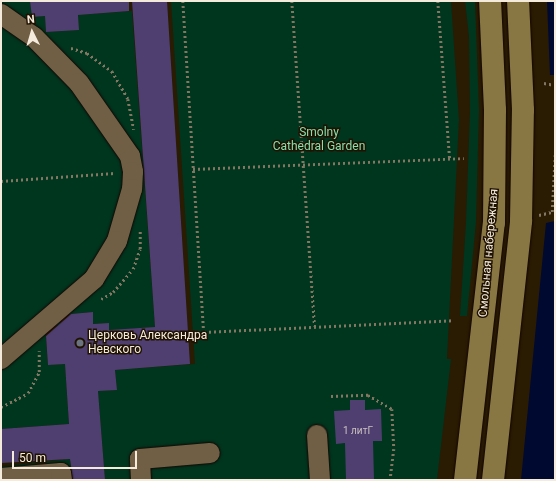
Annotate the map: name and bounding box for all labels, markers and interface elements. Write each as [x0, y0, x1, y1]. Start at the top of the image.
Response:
north arrow [12, 12, 52, 52]
text: N [26, 13, 35, 26]
park label: Smolny Cathedral Garden [273, 126, 365, 154]
street label: Смольная набережная [476, 188, 502, 318]
place label: Церковь Александра Невского [88, 329, 207, 357]
marker: Церковь Александра Невского [75, 338, 85, 348]
house number: 1 литГ [343, 425, 373, 437]
scale bar [14, 443, 139, 469]
text: 50 m [19, 451, 46, 465]

